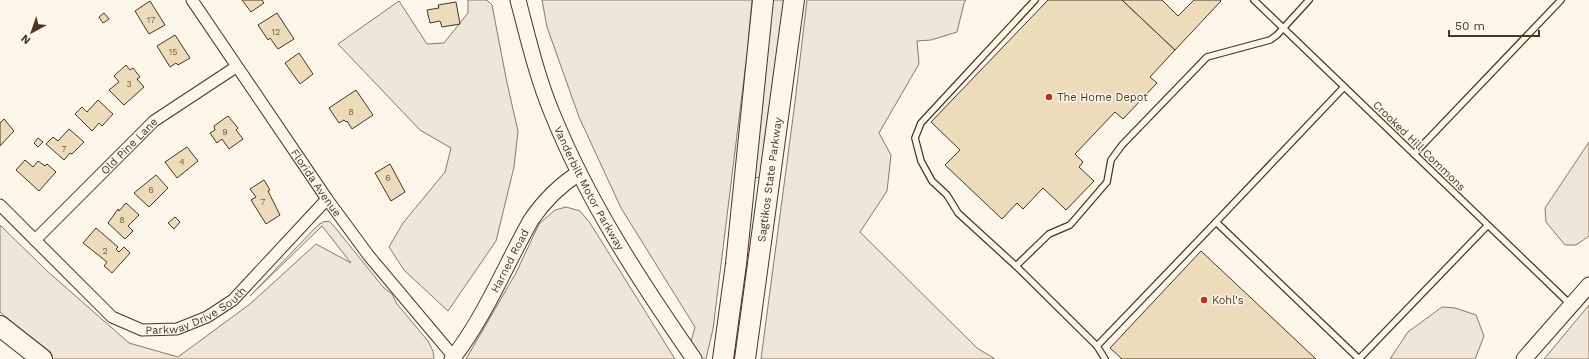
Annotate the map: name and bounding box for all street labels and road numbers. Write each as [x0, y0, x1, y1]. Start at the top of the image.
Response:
street label: Crooked Hill Commons [1370, 98, 1468, 194]
street label: Old Pine Lane [98, 115, 160, 177]
street label: Sagtikos State Parkway [755, 116, 784, 243]
street label: Vanderbilt Motor Parkway [552, 124, 627, 253]
street label: Florida Avenue [288, 146, 344, 219]
street label: Harned Road [488, 227, 531, 295]
street label: Parkway Drive South [145, 284, 249, 336]

